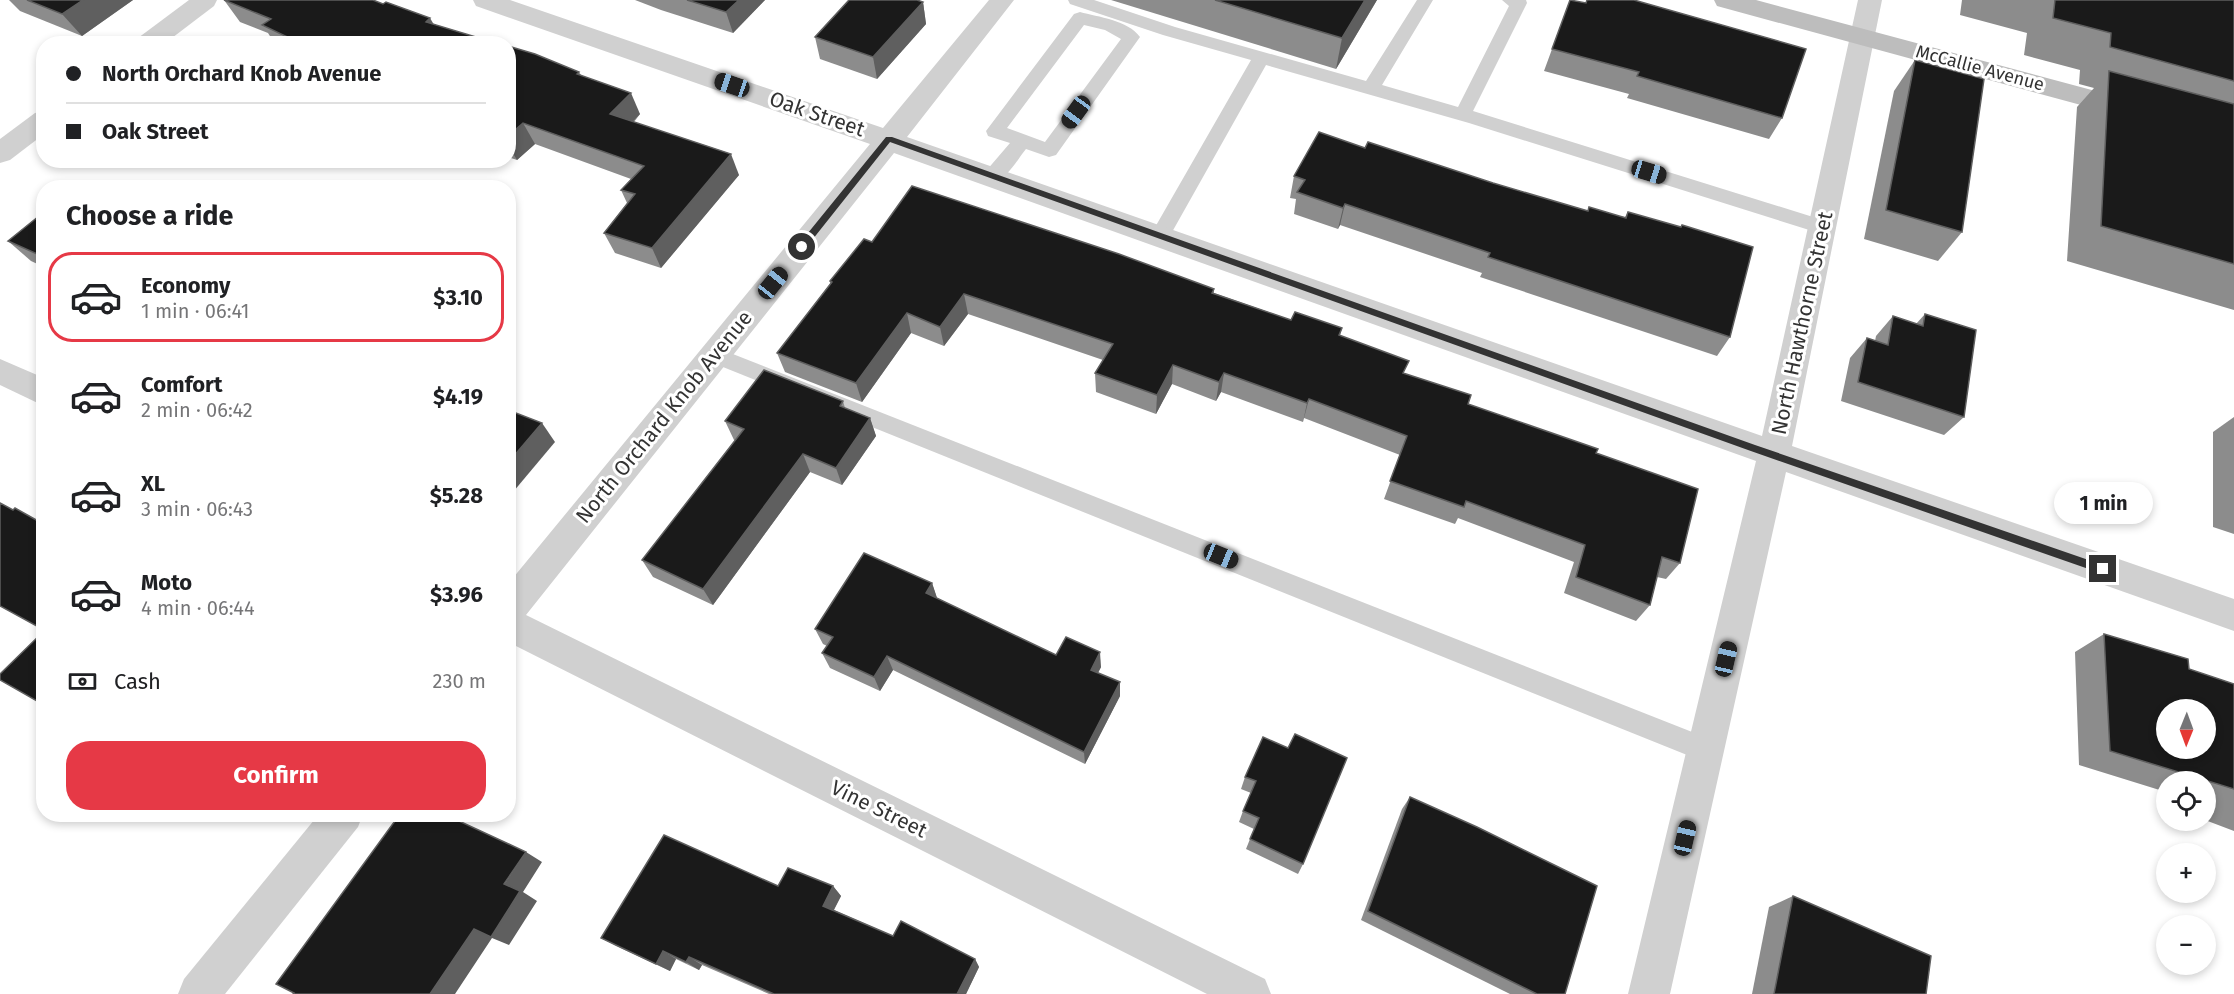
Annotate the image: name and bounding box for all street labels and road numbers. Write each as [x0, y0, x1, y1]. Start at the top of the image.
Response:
street label: McCallie Avenue [1913, 40, 2047, 96]
street label: Oak Street [766, 86, 868, 143]
street label: North Hawthorne Street [1766, 209, 1838, 437]
street label: North Orchard Knob Avenue [570, 305, 758, 529]
street label: Vine Street [827, 775, 932, 844]

